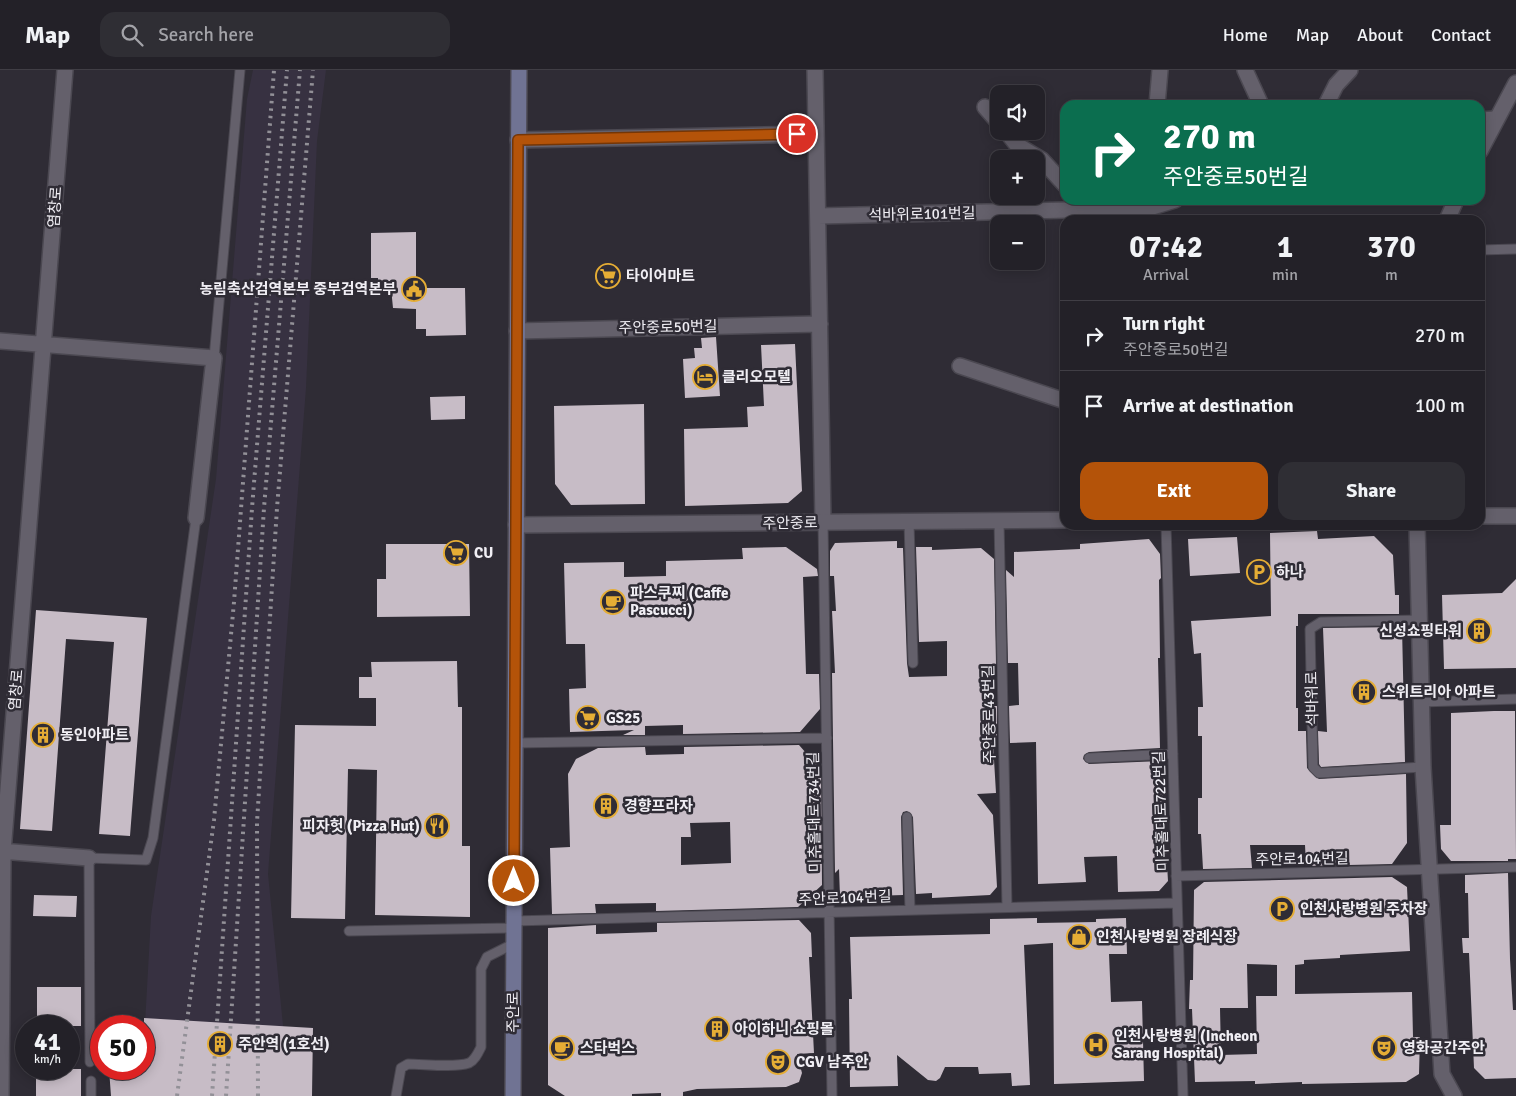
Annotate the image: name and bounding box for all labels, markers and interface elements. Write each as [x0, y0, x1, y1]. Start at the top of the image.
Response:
search box [100, 12, 450, 57]
text: Map [25, 20, 70, 50]
icon: search [118, 21, 146, 49]
text: Search here [158, 23, 254, 47]
text: Home [1223, 24, 1268, 46]
text: Map [1296, 24, 1329, 46]
text: About [1357, 24, 1403, 46]
text: Contact [1431, 24, 1491, 46]
map controls [990, 85, 1045, 270]
button: sound [990, 85, 1045, 140]
pin [776, 113, 818, 155]
text: 270 m [1163, 115, 1256, 158]
icon: arrive [783, 120, 811, 148]
icon: right [1080, 120, 1145, 185]
button: + [990, 150, 1045, 205]
text: 주안중로50번길 [1163, 163, 1308, 190]
street label: 염창로 [45, 186, 65, 228]
street label: 석바위로101번길 [868, 204, 976, 224]
button: − [990, 215, 1045, 270]
text: 07:42 [1129, 229, 1203, 266]
text: 1 [1277, 229, 1293, 266]
text: 370 [1367, 229, 1416, 266]
supermarket icon: 타이어마트 [595, 263, 621, 289]
text: Arrival [1143, 265, 1189, 285]
text: min [1272, 265, 1298, 285]
text: m [1385, 265, 1398, 285]
place label: 타이어마트 [626, 267, 695, 285]
public building icon: 농림축산검역본부 중부검역본부 [401, 276, 427, 302]
place label: 농림축산검역본부 중부검역본부 [199, 280, 396, 298]
text: Turn right [1123, 312, 1205, 336]
street label: 주안중로50번길 [618, 317, 718, 337]
icon: right [1080, 322, 1108, 350]
text: 270 m [1415, 324, 1465, 348]
text: 주안중로50번길 [1123, 340, 1229, 360]
hotel icon: 클리오모텔 [692, 364, 718, 390]
place label: 클리오모텔 [722, 368, 791, 386]
icon: arrive [1080, 392, 1108, 420]
text: Arrive at destination [1123, 394, 1294, 418]
text: 100 m [1415, 394, 1465, 418]
button: Exit [1080, 462, 1268, 520]
button: Share [1278, 462, 1465, 520]
street label: 주안중로 [762, 514, 818, 532]
supermarket icon: CU [443, 540, 469, 566]
place label: CU [474, 544, 493, 562]
parking icon: 하나 [1246, 559, 1272, 585]
place label: 하나 [1276, 563, 1304, 581]
place label: 파스쿠찌 (Caffe Pascucci) [630, 584, 728, 619]
cafe icon: 파스쿠찌 (Caffe Pascucci) [600, 589, 626, 615]
building icon: 신성쇼핑타워 [1466, 618, 1492, 644]
place label: 신성쇼핑타워 [1379, 622, 1462, 640]
street label: 주안중로43번길 [979, 664, 999, 764]
street label: 염창로 [5, 669, 27, 711]
street label: 석바위로 [1303, 671, 1321, 727]
building icon: 스위트리아 아파트 [1351, 679, 1377, 705]
place label: 스위트리아 아파트 [1382, 683, 1496, 701]
supermarket icon: GS25 [575, 705, 601, 731]
place label: GS25 [606, 709, 640, 727]
building icon: 동인아파트 [30, 722, 56, 748]
place label: 동인아파트 [60, 726, 129, 744]
street label: 미추홀대로722번길 [1150, 750, 1172, 872]
street label: 미추홀대로734번길 [804, 751, 824, 873]
building icon: 경향프라자 [593, 793, 619, 819]
place label: 경향프라자 [624, 797, 693, 815]
restaurant icon: 피자헛 (Pizza Hut) [424, 813, 450, 839]
place label: 피자헛 (Pizza Hut) [302, 817, 420, 835]
street label: 주안로104번길 [1255, 849, 1349, 869]
position arrow [487, 854, 539, 906]
street label: 주안로104번길 [798, 887, 892, 909]
parking icon: 인천사랑병원 주차장 [1269, 896, 1295, 922]
place label: 인천사랑병원 주차장 [1300, 900, 1428, 918]
shop icon: 인천사랑병원 장례식장 [1066, 924, 1092, 950]
place label: 인천사랑병원 장례식장 [1096, 928, 1238, 946]
street label: 주안로 [504, 991, 522, 1033]
speed limit sign: 50 [90, 1015, 155, 1080]
building icon: 아이하니 쇼핑몰 [704, 1016, 730, 1042]
place label: 아이하니 쇼핑몰 [734, 1020, 834, 1038]
text: 41 [34, 1026, 61, 1057]
place label: 인천사랑병원 (Incheon Sarang Hospital) [1114, 1027, 1257, 1062]
building icon: 주안역 (1호선) [207, 1031, 233, 1057]
hospital icon: 인천사랑병원 (Incheon Sarang Hospital) [1083, 1032, 1109, 1058]
place label: 주안역 (1호선) [238, 1035, 330, 1053]
cafe icon: 스타벅스 [549, 1035, 575, 1061]
theatre icon: 영화공간주안 [1371, 1035, 1397, 1061]
place label: 스타벅스 [580, 1039, 635, 1057]
place label: 영화공간주안 [1402, 1039, 1485, 1057]
theatre icon: CGV 남주안 [765, 1049, 791, 1075]
text: km/h [34, 1052, 61, 1067]
place label: CGV 남주안 [796, 1053, 869, 1071]

